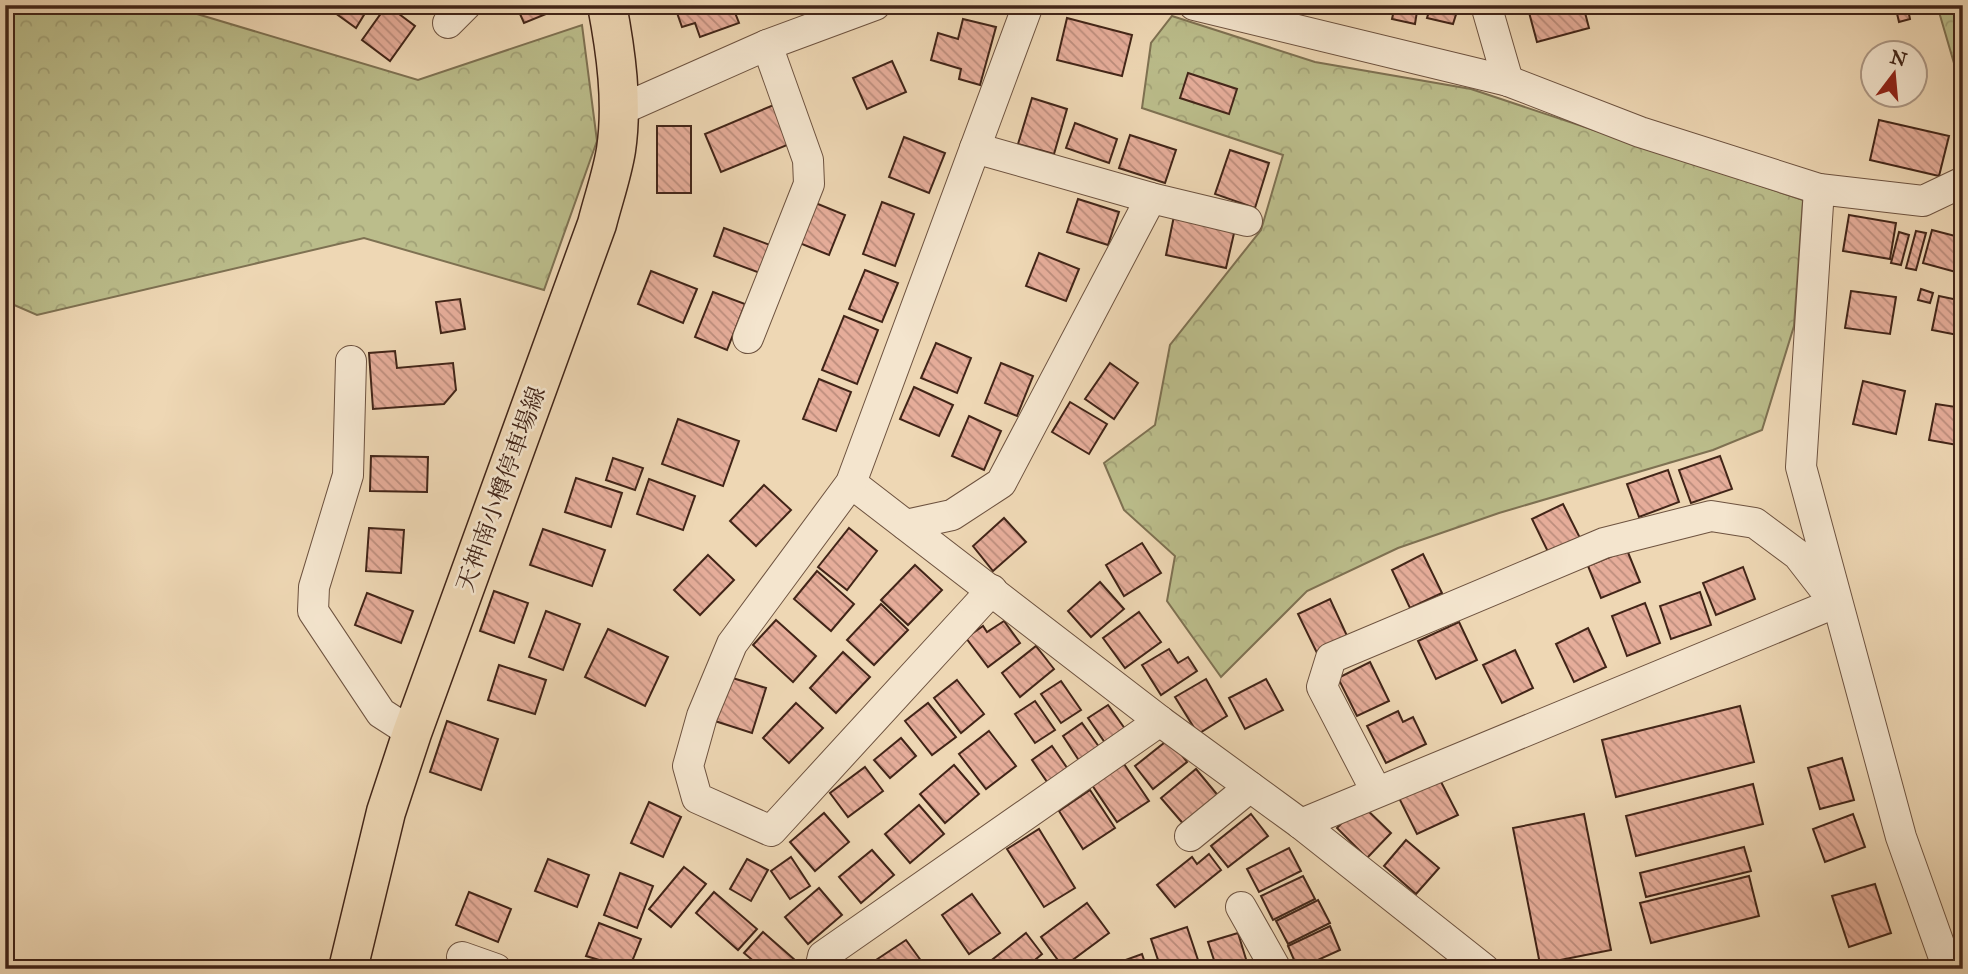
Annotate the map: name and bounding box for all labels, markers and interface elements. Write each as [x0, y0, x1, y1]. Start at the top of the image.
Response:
north arrow [1860, 38, 1930, 108]
text: N [1888, 45, 1909, 71]
street label: 天神南小樽停車場線 [450, 382, 552, 596]

